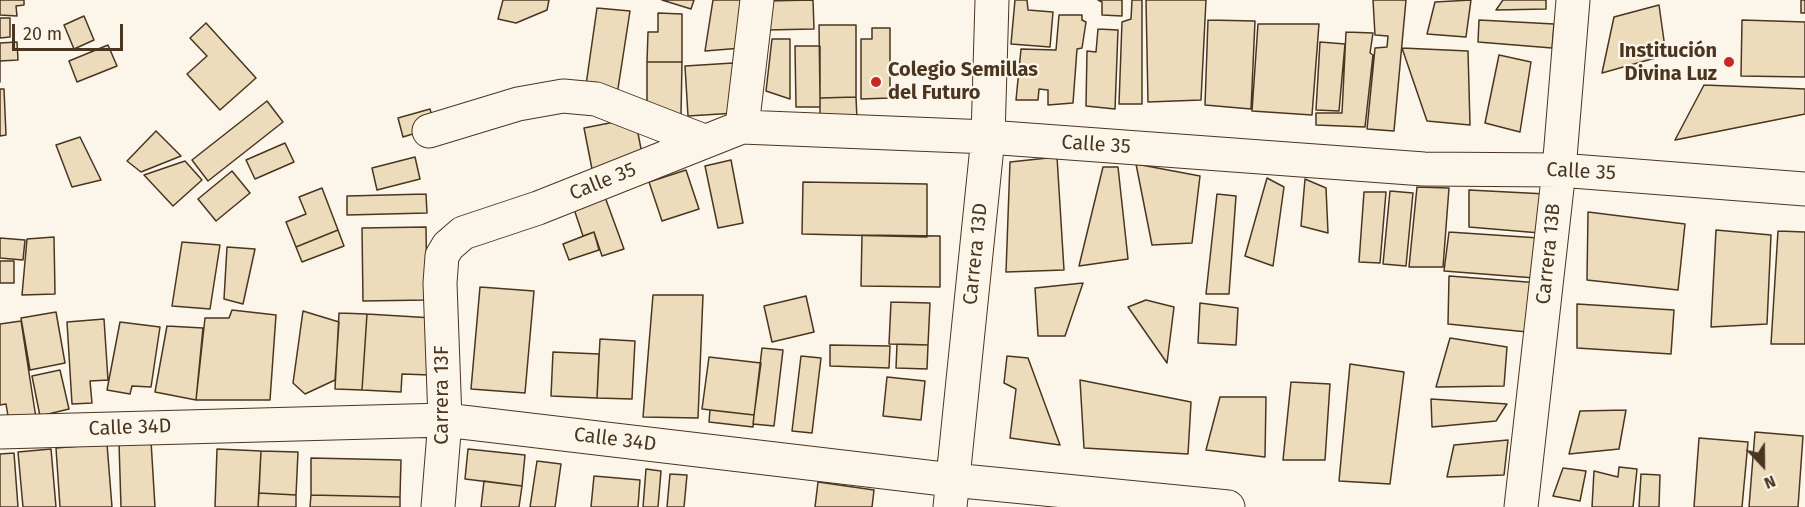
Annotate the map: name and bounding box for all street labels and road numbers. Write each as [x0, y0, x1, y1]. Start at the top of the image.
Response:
street label: Calle 35 [1060, 131, 1132, 159]
street label: Calle 35 [566, 158, 640, 206]
street label: Calle 35 [1546, 158, 1616, 186]
street label: Carrera 13D [959, 202, 993, 306]
street label: Carrera 13B [1532, 202, 1566, 306]
street label: Carrera 13F [430, 345, 454, 445]
street label: Calle 34D [88, 415, 172, 441]
street label: Calle 34D [572, 423, 658, 457]

